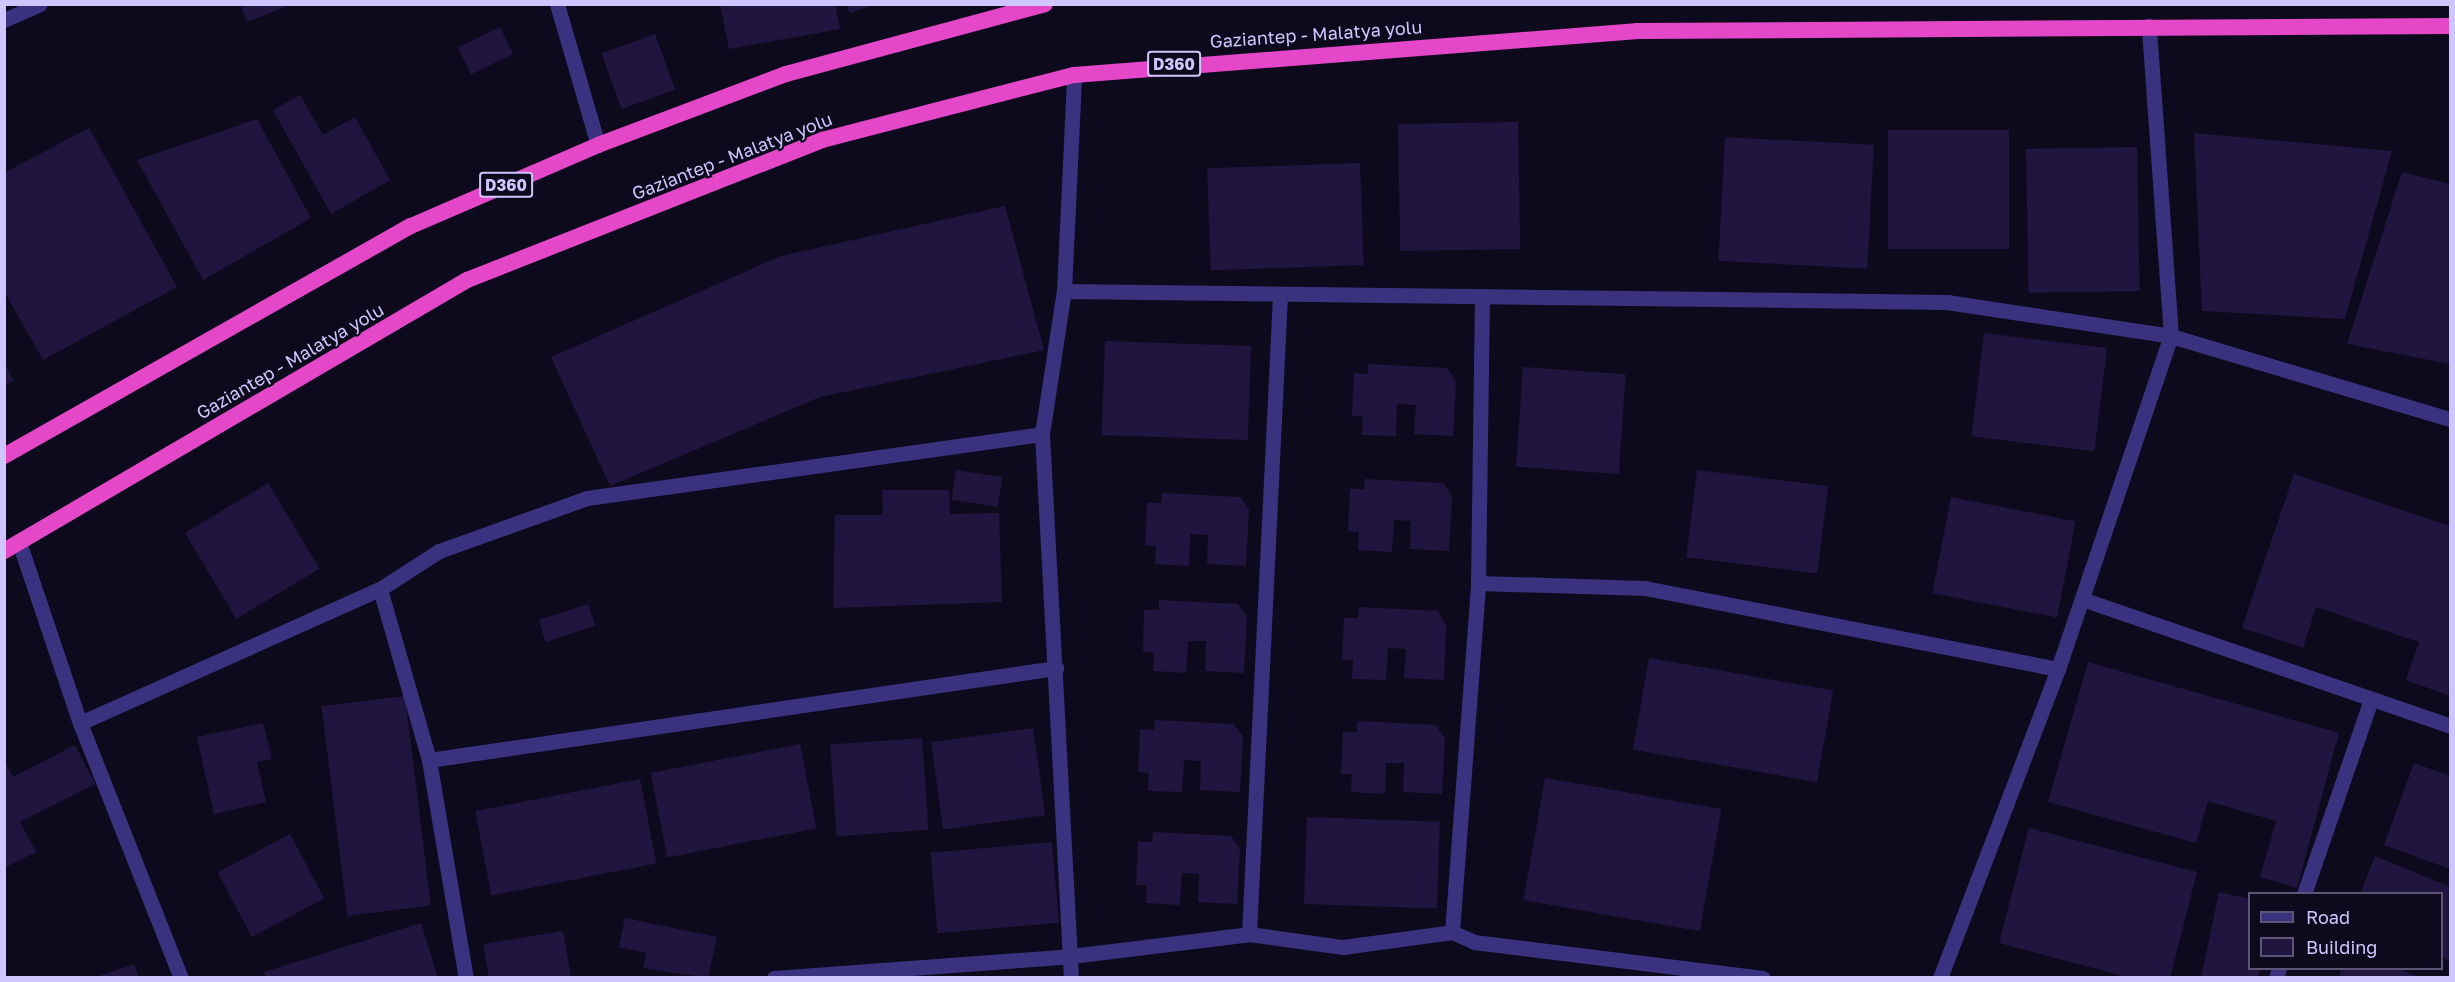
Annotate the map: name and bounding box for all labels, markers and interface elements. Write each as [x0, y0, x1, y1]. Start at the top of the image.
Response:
street label: Gaziantep - Malatya yolu [1209, 16, 1423, 52]
road number: D360 [1147, 51, 1201, 77]
street label: Gaziantep - Malatya yolu [629, 108, 835, 204]
road number: D360 [479, 172, 533, 198]
street label: Gaziantep - Malatya yolu [192, 298, 388, 424]
legend [2248, 892, 2443, 970]
text: Road [2306, 906, 2350, 928]
text: Building [2306, 936, 2377, 958]

